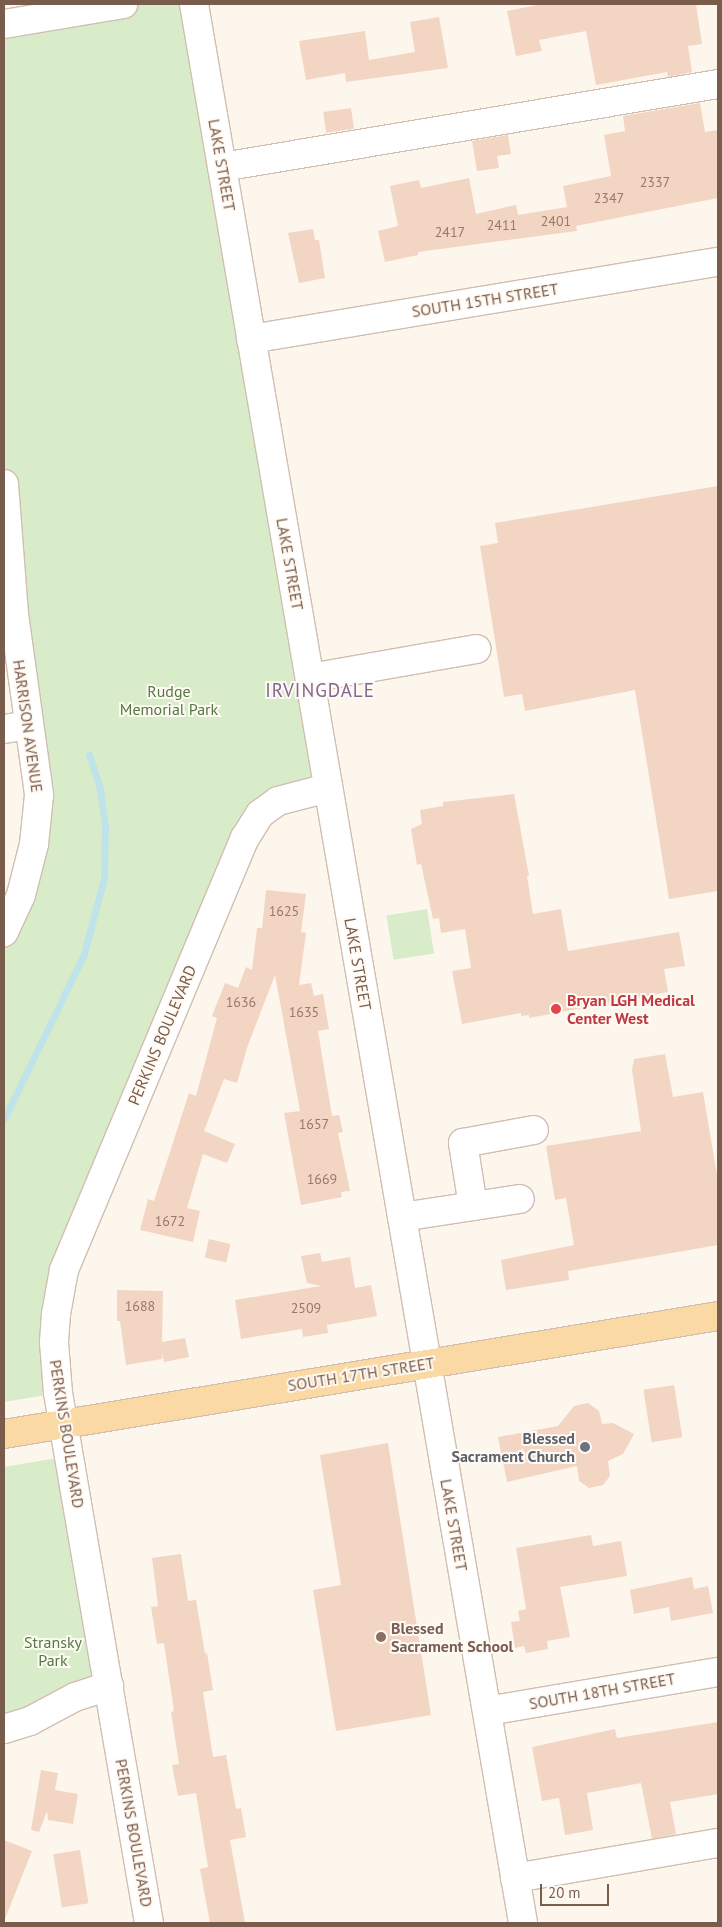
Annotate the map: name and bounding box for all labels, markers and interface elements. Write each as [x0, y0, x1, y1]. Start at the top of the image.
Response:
street label: LAKE STREET [204, 117, 240, 213]
house number: 2337 [640, 174, 670, 190]
house number: 2347 [594, 190, 624, 206]
house number: 2401 [541, 213, 571, 229]
house number: 2411 [487, 217, 517, 233]
house number: 2417 [435, 224, 465, 240]
street label: SOUTH 15TH STREET [410, 279, 560, 321]
street label: LAKE STREET [272, 516, 308, 612]
street label: HARRISON AVENUE [9, 658, 47, 794]
district label: IRVINGDALE [264, 680, 376, 702]
park label: Rudge Memorial Park [120, 681, 218, 719]
house number: 1625 [269, 903, 299, 919]
street label: LAKE STREET [340, 916, 376, 1012]
street label: PERKINS BOULEVARD [124, 962, 200, 1108]
place label: Bryan LGH Medical Center West [567, 990, 695, 1028]
house number: 1636 [226, 994, 256, 1010]
marker: Bryan LGH Medical Center West [549, 1002, 563, 1016]
house number: 1635 [289, 1004, 319, 1020]
house number: 1657 [299, 1116, 329, 1132]
house number: 1669 [307, 1171, 337, 1187]
house number: 1672 [155, 1213, 185, 1229]
house number: 1688 [125, 1298, 155, 1314]
house number: 2509 [291, 1300, 321, 1316]
street label: SOUTH 17TH STREET [286, 1353, 436, 1395]
street label: PERKINS BOULEVARD [46, 1358, 88, 1510]
place label: Blessed Sacrament Church [451, 1428, 575, 1466]
marker: Blessed Sacrament Church [579, 1441, 591, 1453]
street label: LAKE STREET [436, 1477, 472, 1573]
place label: Blessed Sacrament School [391, 1618, 513, 1656]
marker: Blessed Sacrament School [375, 1631, 387, 1643]
park label: Stransky Park [24, 1632, 82, 1670]
street label: SOUTH 18TH STREET [527, 1669, 677, 1713]
street label: PERKINS BOULEVARD [111, 1757, 157, 1909]
scale bar [542, 1874, 611, 1906]
text: 20 m [548, 1883, 581, 1902]

